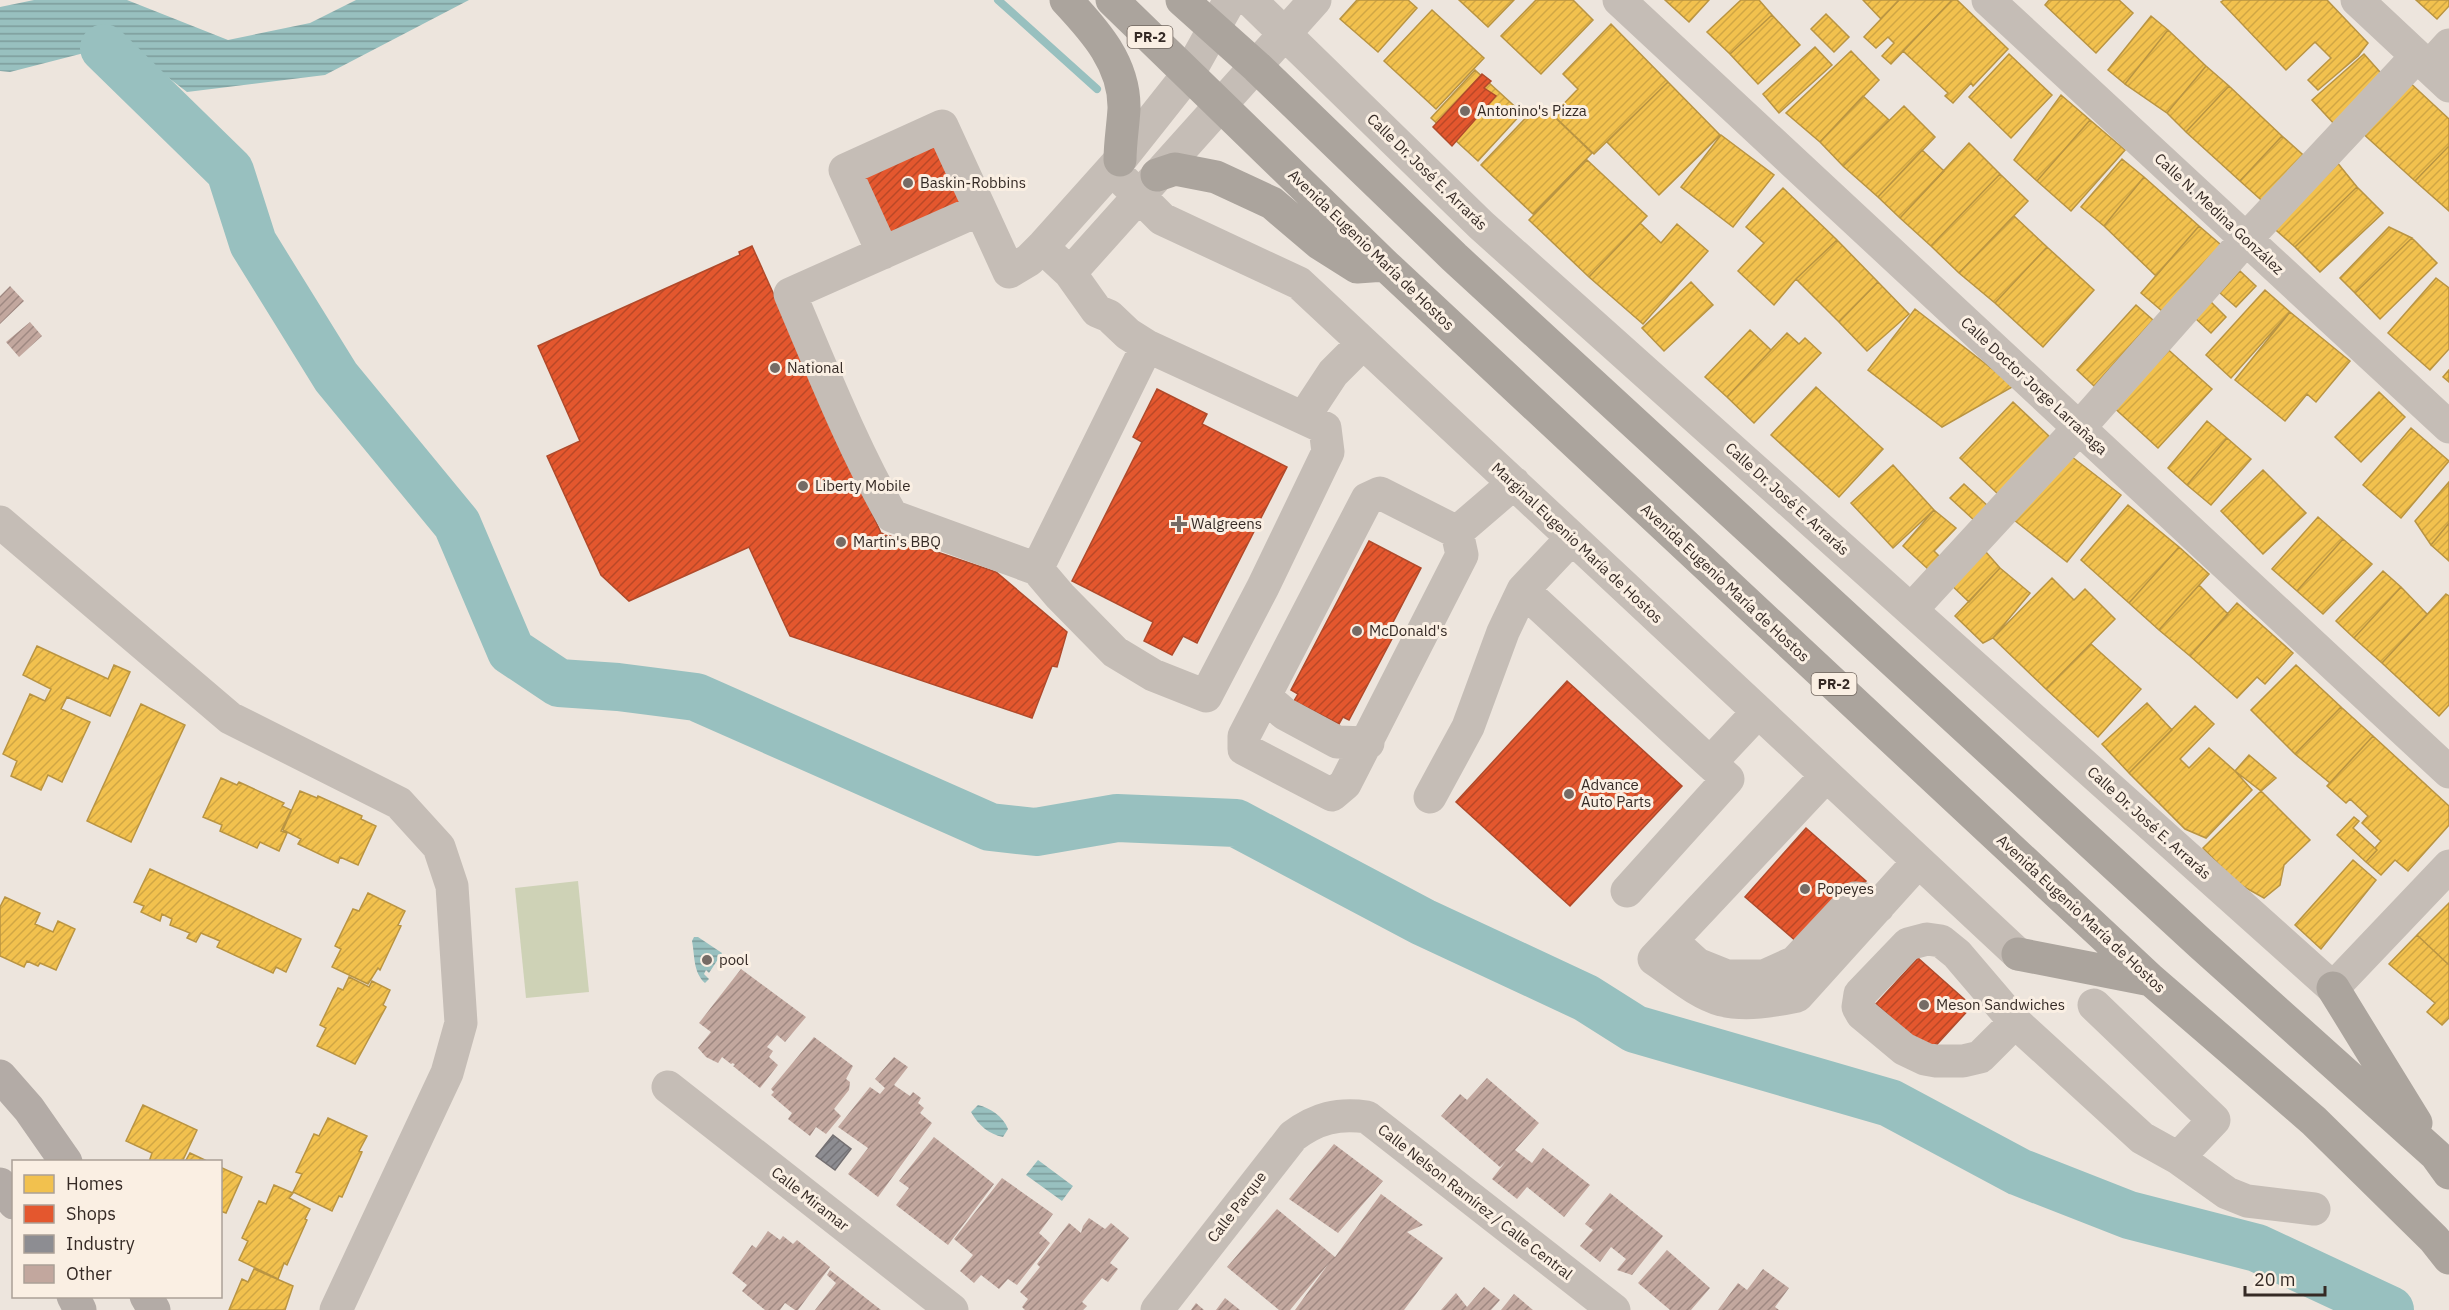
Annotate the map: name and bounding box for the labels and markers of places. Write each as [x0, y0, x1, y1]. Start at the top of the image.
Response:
place label: Antonino's Pizza [1477, 101, 1587, 120]
marker: Antonino's Pizza [1458, 104, 1472, 118]
place label: Baskin-Robbins [920, 173, 1026, 192]
marker: Baskin-Robbins [901, 176, 915, 190]
place label: National [787, 358, 844, 377]
marker: National [768, 361, 782, 375]
place label: Liberty Mobile [815, 476, 910, 495]
marker: Liberty Mobile [796, 479, 810, 493]
place label: Walgreens [1191, 514, 1262, 533]
marker: Walgreens [1172, 517, 1186, 531]
place label: Martin's BBQ [853, 532, 941, 551]
marker: Martin's BBQ [834, 535, 848, 549]
place label: McDonald's [1369, 621, 1447, 640]
marker: McDonald's [1350, 624, 1364, 638]
place label: Advance Auto Parts [1581, 775, 1651, 811]
marker: Advance Auto Parts [1562, 787, 1576, 801]
place label: Popeyes [1817, 879, 1874, 898]
marker: Popeyes [1798, 882, 1812, 896]
place label: pool [719, 950, 749, 969]
marker: pool [700, 953, 714, 967]
place label: Meson Sandwiches [1936, 995, 2065, 1014]
marker: Meson Sandwiches [1917, 998, 1931, 1012]

